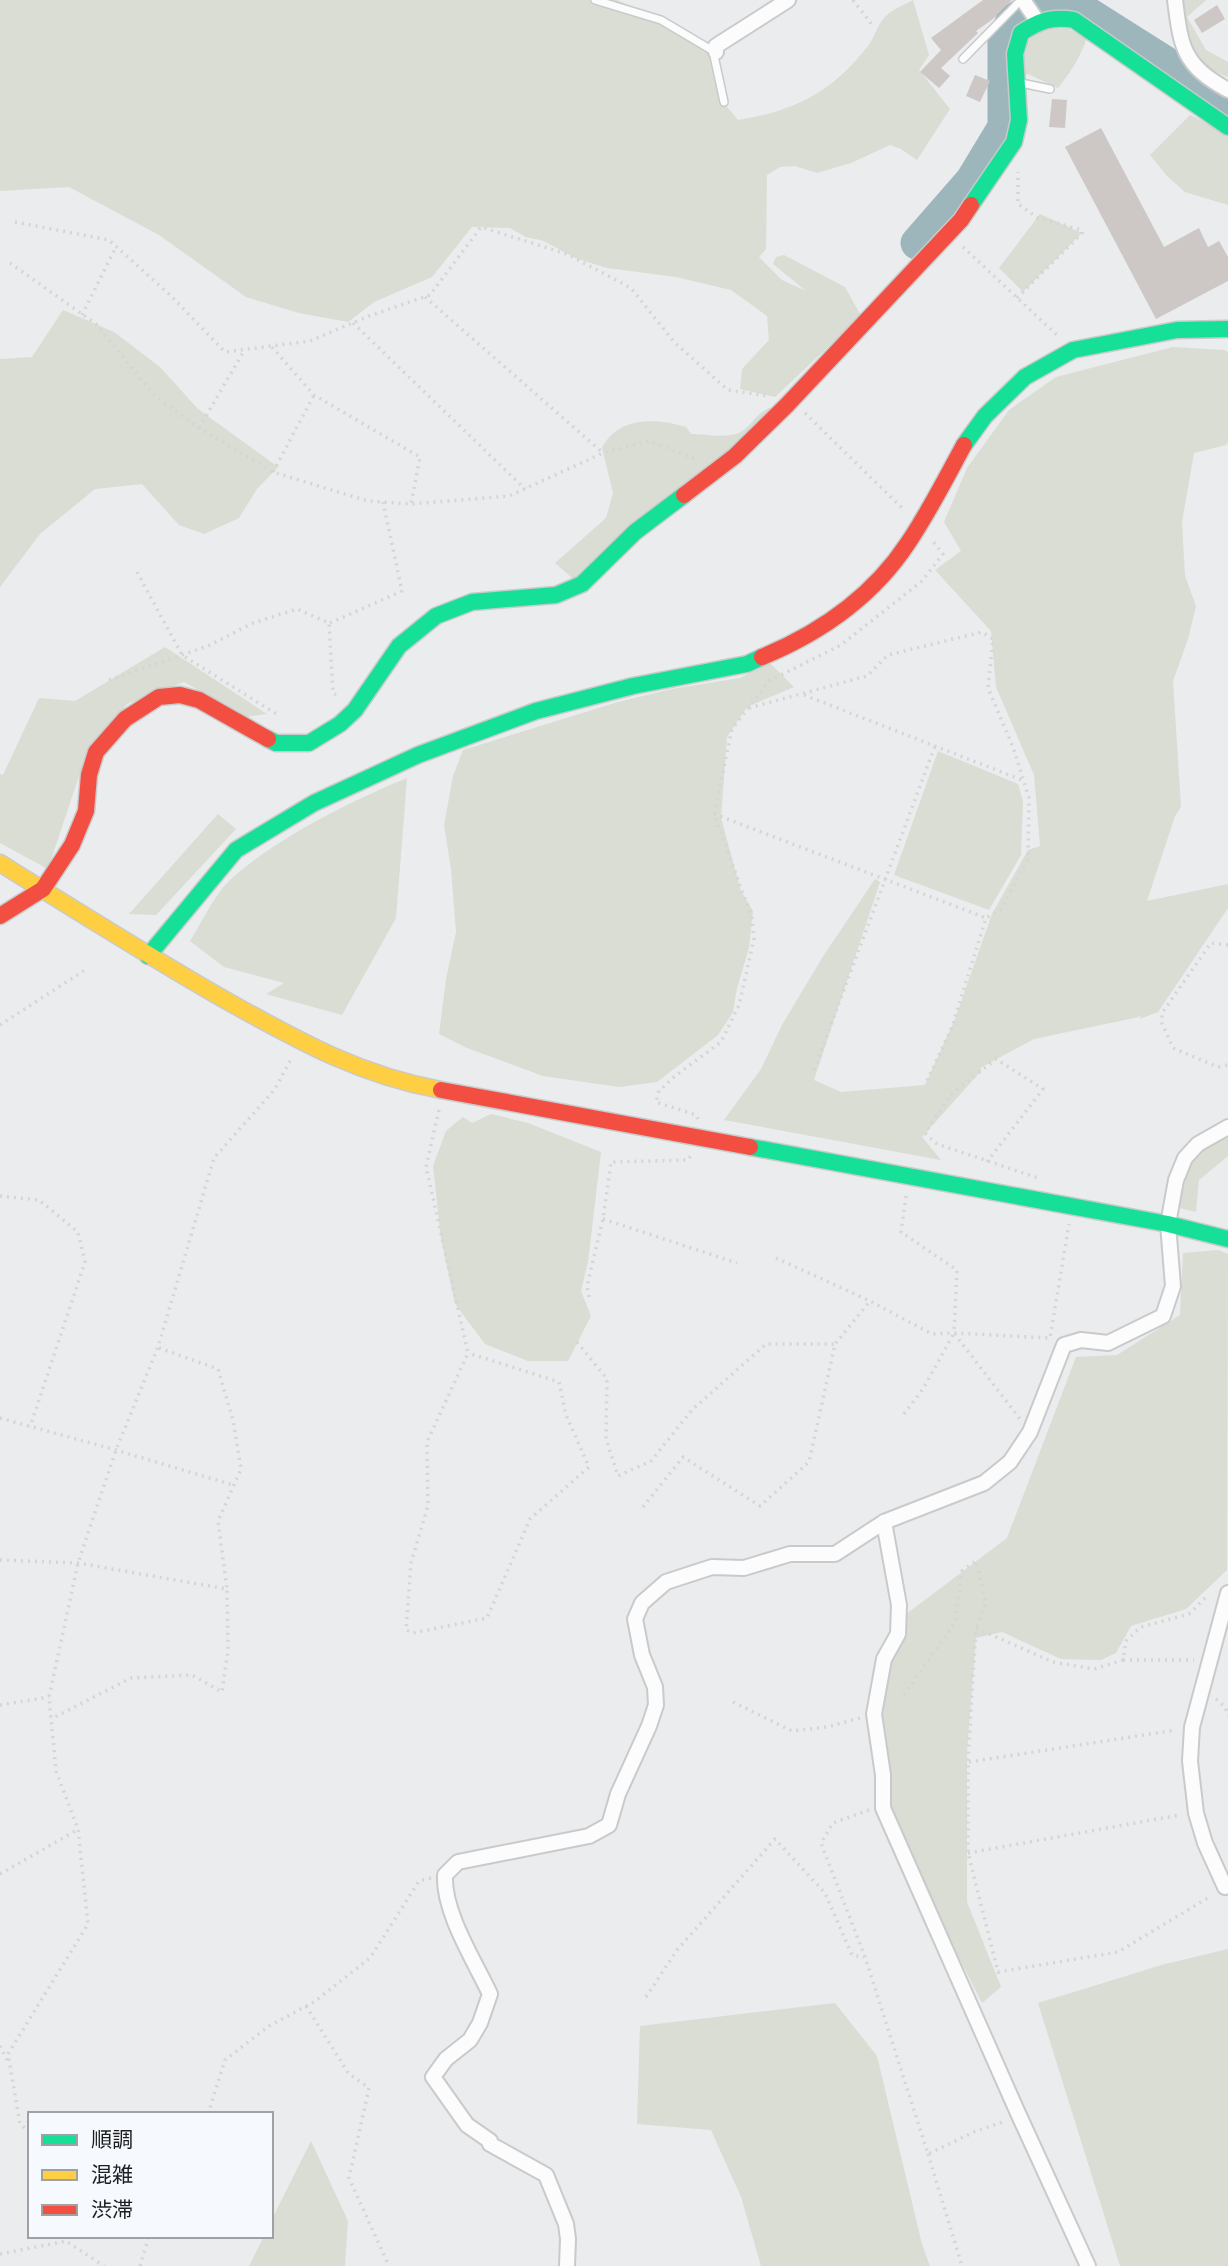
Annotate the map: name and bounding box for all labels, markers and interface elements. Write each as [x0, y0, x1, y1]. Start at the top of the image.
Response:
legend [28, 2112, 273, 2238]
text: 順調 [91, 2126, 133, 2153]
text: 混雑 [91, 2161, 133, 2188]
text: 渋滞 [91, 2196, 133, 2223]

